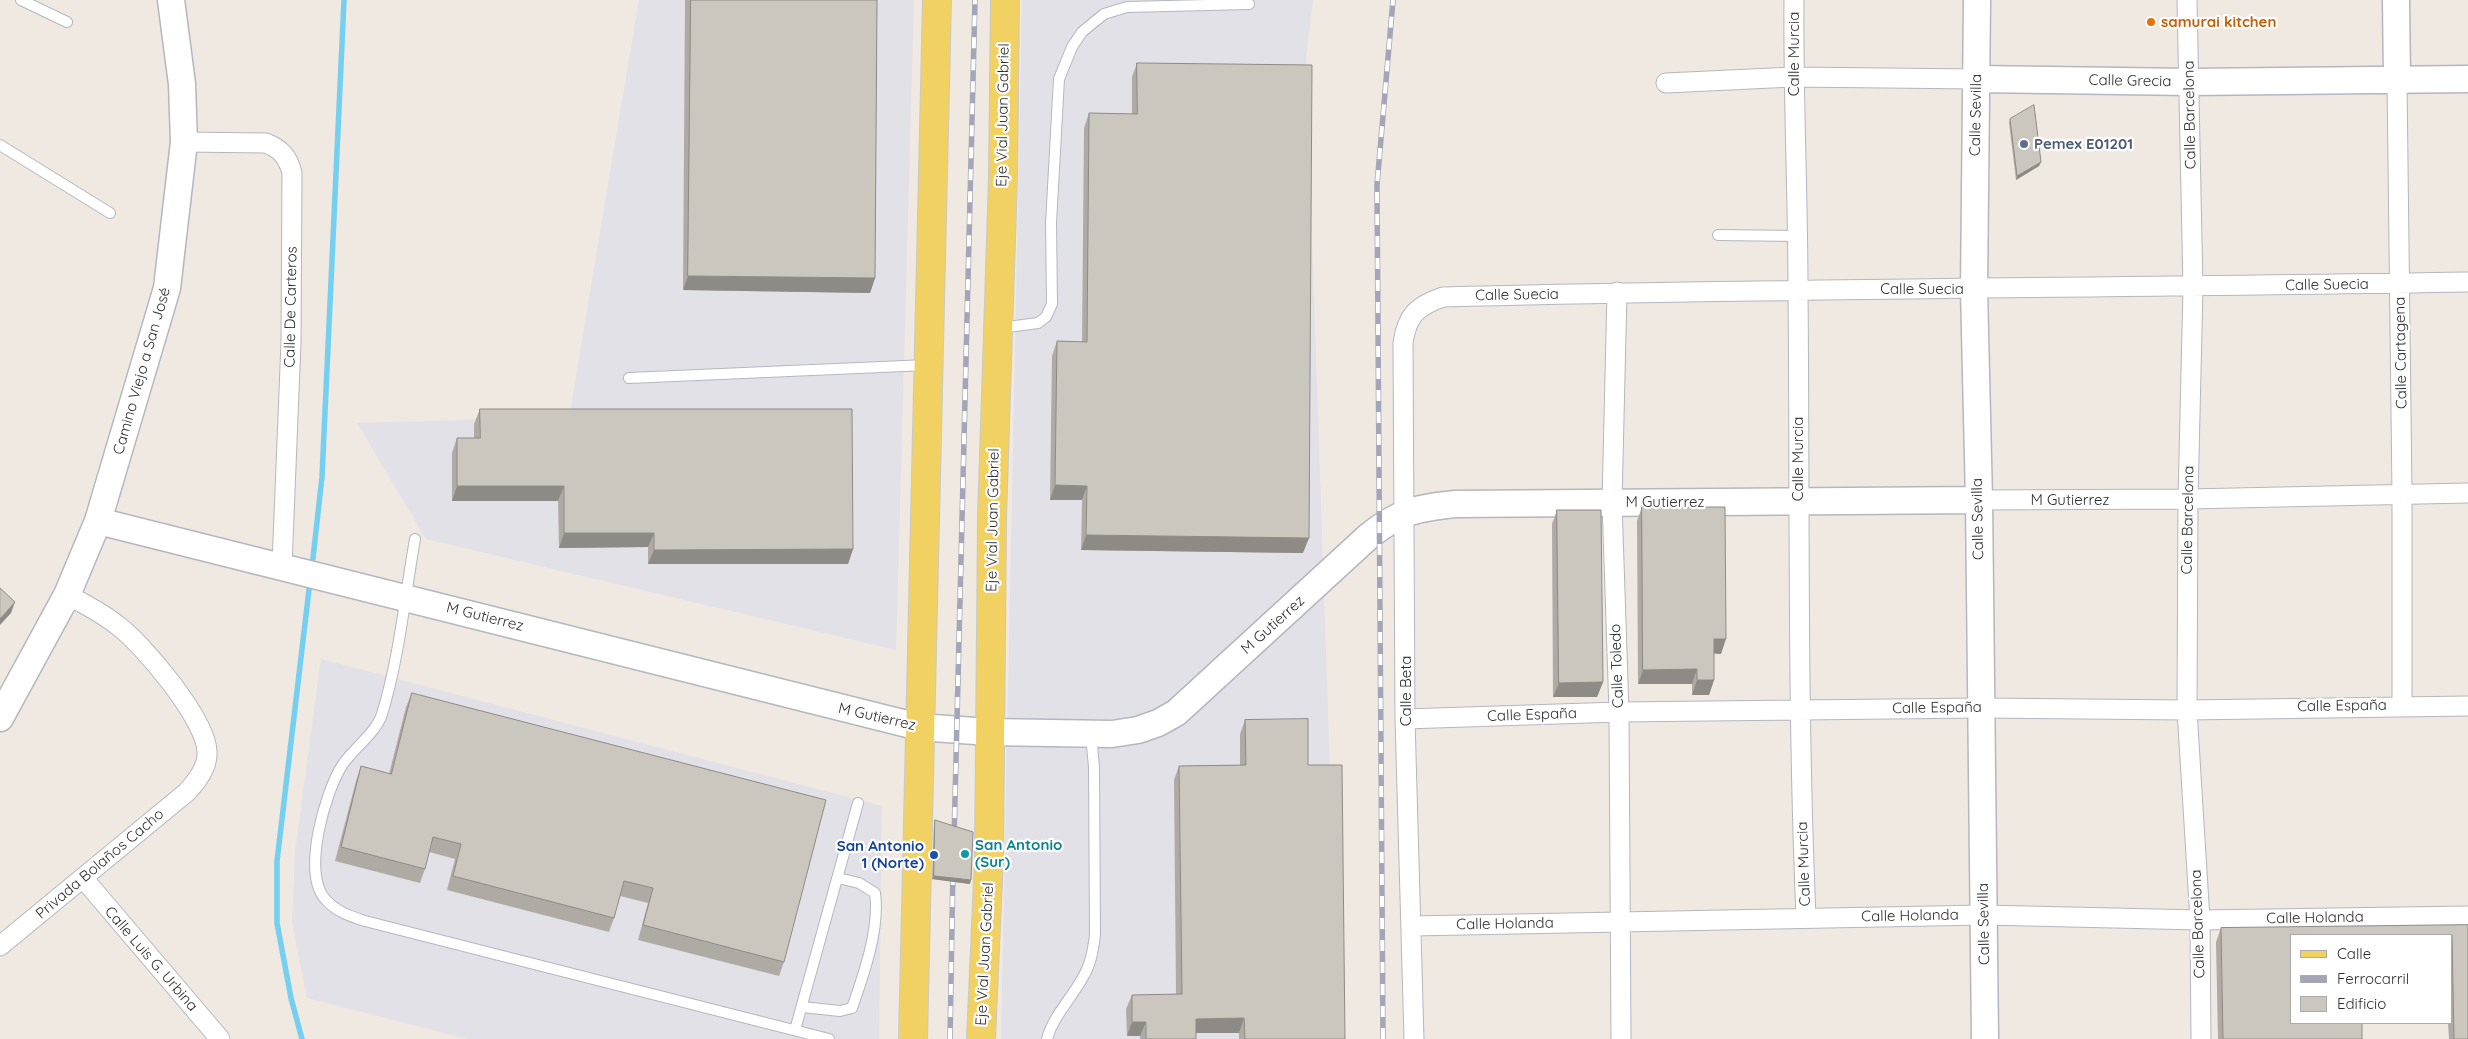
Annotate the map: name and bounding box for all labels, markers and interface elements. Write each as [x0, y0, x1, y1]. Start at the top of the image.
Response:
street label: Calle Murcia [1785, 12, 1803, 96]
place label: samurai kitchen [2161, 13, 2276, 31]
marker: samurai kitchen [2145, 16, 2157, 28]
street label: Eje Vial Juan Gabriel [993, 43, 1013, 187]
street label: Calle Barcelona [2180, 60, 2200, 170]
street label: Calle Grecia [2089, 71, 2171, 91]
street label: Calle Sevilla [1966, 74, 1986, 156]
place label: Pemex E01201 [2034, 135, 2133, 153]
marker: Pemex E01201 [2018, 138, 2030, 150]
street label: Calle De Carteros [281, 246, 301, 368]
street label: Calle Suecia [2285, 275, 2369, 295]
street label: Calle Suecia [1880, 280, 1964, 298]
street label: Camino Viejo a San José [109, 285, 175, 457]
street label: Calle Suecia [1475, 285, 1559, 305]
street label: Calle Cartagena [2391, 297, 2411, 409]
street label: Calle Murcia [1789, 417, 1807, 501]
street label: Eje Vial Juan Gabriel [983, 448, 1003, 592]
street label: Calle Barcelona [2178, 465, 2198, 575]
street label: Calle Sevilla [1968, 478, 1988, 560]
street label: M Gutierrez [2030, 491, 2110, 509]
street label: M Gutierrez [1625, 493, 1705, 511]
street label: M Gutierrez [1238, 592, 1308, 658]
street label: M Gutierrez [444, 599, 526, 635]
street label: Calle Toledo [1607, 623, 1627, 709]
street label: Calle Beta [1397, 656, 1415, 726]
street label: Calle España [2297, 696, 2387, 716]
street label: Calle España [1892, 698, 1982, 718]
street label: M Gutierrez [836, 699, 918, 735]
street label: Calle España [1487, 704, 1577, 726]
street label: Privada Bolaños Cacho [32, 805, 168, 923]
street label: Calle Murcia [1794, 821, 1814, 907]
place label: San Antonio (Sur) [975, 836, 1062, 871]
place label: San Antonio 1 (Norte) [837, 837, 924, 872]
marker: San Antonio (Sur) [959, 848, 971, 860]
marker: San Antonio 1 (Norte) [928, 849, 940, 861]
street label: Calle Barcelona [2187, 869, 2209, 979]
street label: Eje Vial Juan Gabriel [972, 882, 998, 1026]
street label: Calle Sevilla [1974, 883, 1994, 965]
street label: Calle Luis G. Urbina [101, 903, 201, 1015]
street label: Calle Holanda [1861, 906, 1959, 926]
street label: Calle Holanda [2266, 908, 2364, 928]
street label: Calle Holanda [1456, 914, 1554, 934]
legend [2290, 934, 2453, 1024]
text: Calle [2337, 944, 2371, 963]
text: Ferrocarril [2337, 969, 2409, 988]
text: Edificio [2337, 994, 2386, 1013]

